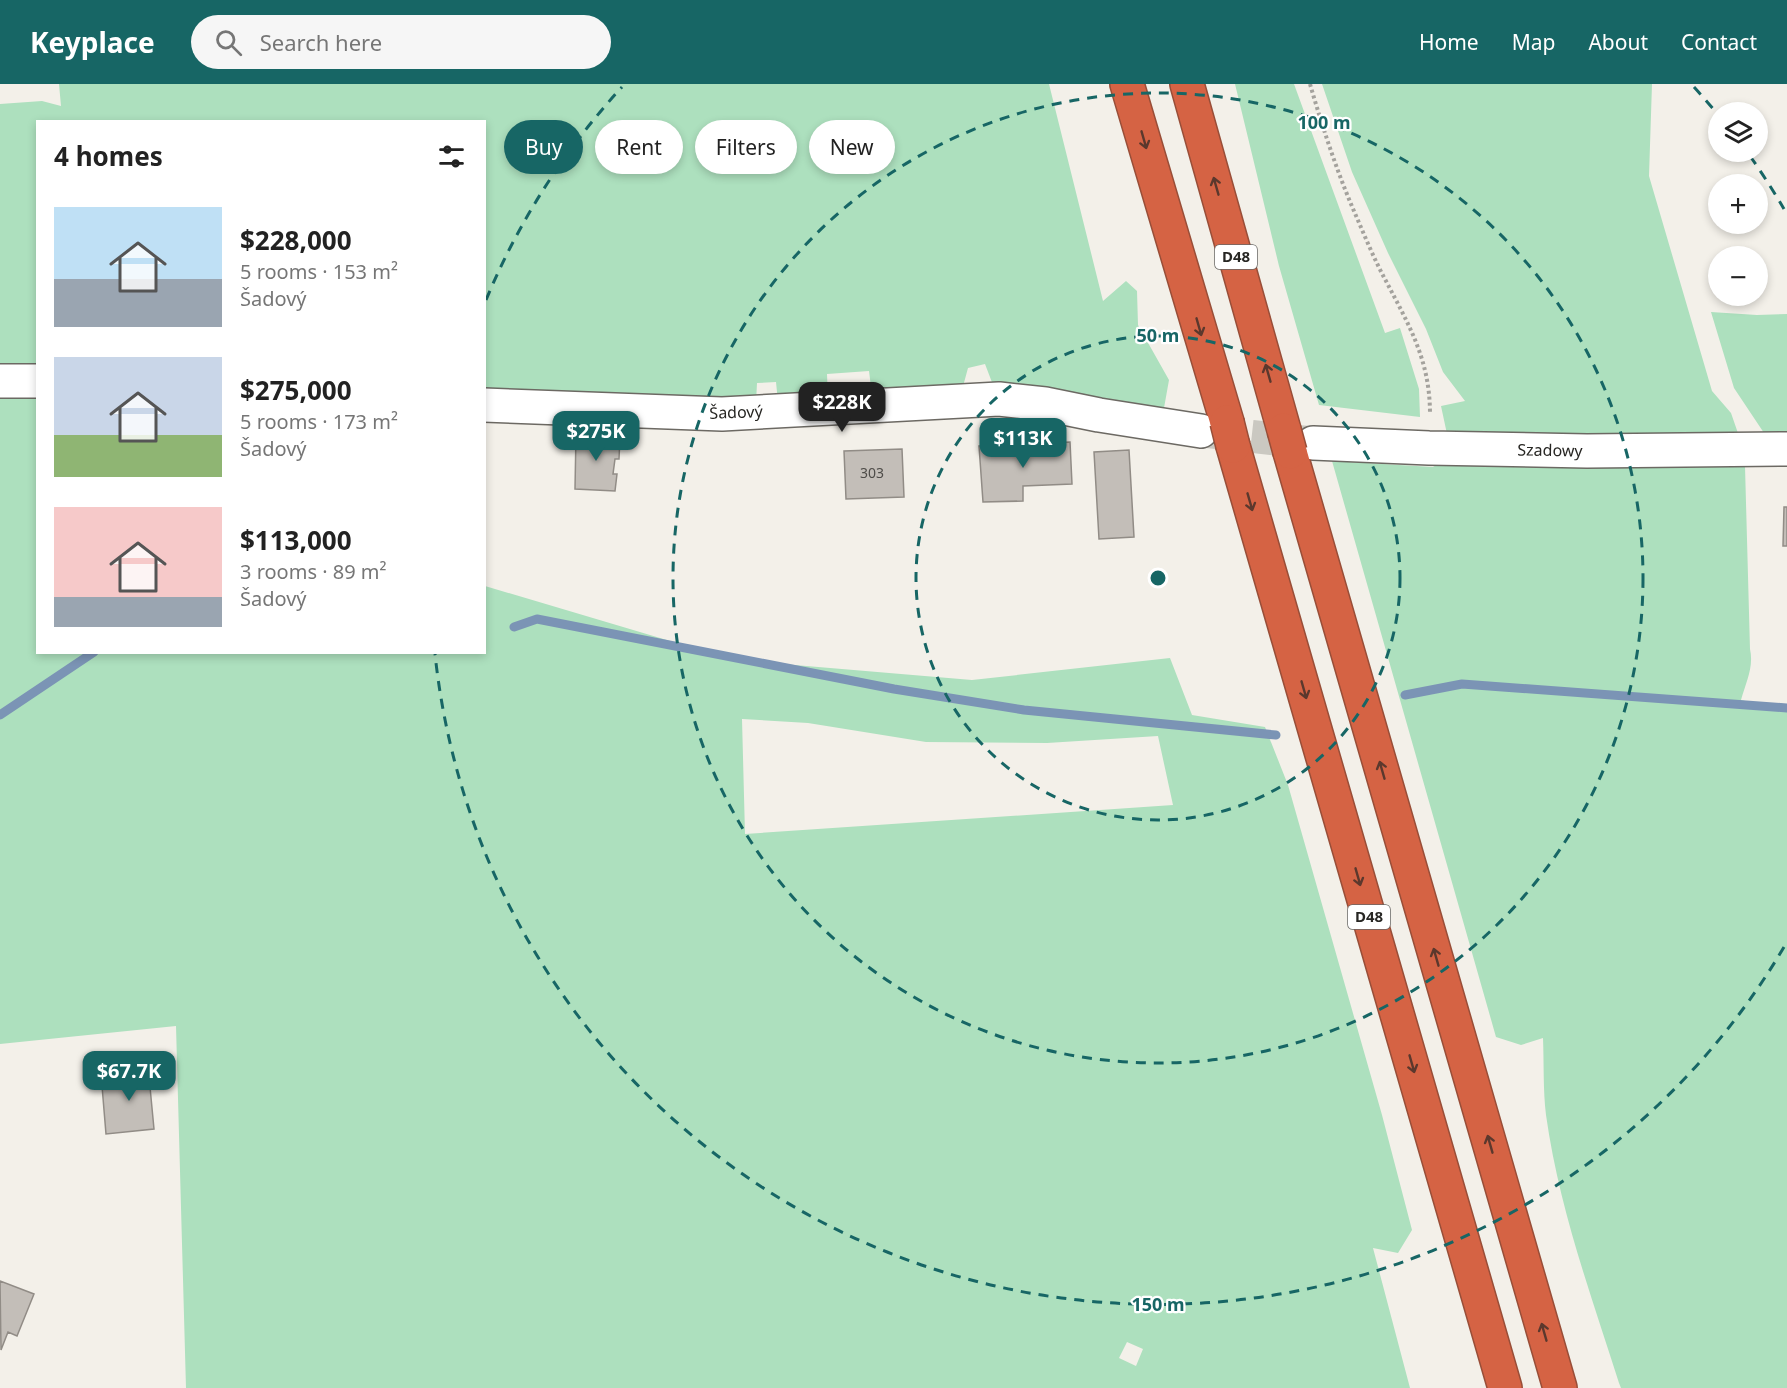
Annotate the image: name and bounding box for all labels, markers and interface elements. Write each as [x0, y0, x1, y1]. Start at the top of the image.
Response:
search box [191, 15, 611, 69]
text: Keyplace [30, 23, 155, 61]
icon: search [212, 26, 245, 59]
text: Search here [260, 27, 382, 57]
text: Home [1419, 28, 1479, 56]
text: Map [1512, 28, 1555, 56]
text: About [1588, 28, 1648, 56]
text: Contact [1681, 28, 1757, 56]
map controls [1708, 102, 1768, 306]
button: layers [1708, 102, 1768, 162]
text: 100 m [1297, 110, 1351, 134]
chip: Buy [504, 120, 583, 174]
chip: Rent [595, 120, 683, 174]
chip: Filters [695, 120, 797, 174]
chip: New [809, 120, 895, 174]
one-way arrow [1138, 130, 1150, 149]
text: 4 homes [54, 138, 163, 174]
icon: filters [435, 140, 468, 173]
button: + [1708, 174, 1768, 234]
one-way arrow [1209, 176, 1221, 195]
text: $228,000 [240, 222, 352, 258]
icon: home [102, 231, 174, 303]
road number: D48 [1215, 245, 1257, 269]
button: − [1708, 246, 1768, 306]
text: 5 rooms · 153 m² [240, 258, 398, 285]
text: Šadový [240, 285, 307, 312]
one-way arrow [1194, 317, 1205, 336]
text: 50 m [1137, 323, 1179, 347]
one-way arrow [1262, 364, 1273, 383]
text: $275,000 [240, 372, 352, 408]
icon: home [102, 381, 174, 453]
pin: $228K [800, 382, 884, 433]
text: $228K [812, 388, 872, 415]
street label: Šadový [709, 400, 764, 424]
text: 5 rooms · 173 m² [240, 408, 398, 435]
pin: $275K [554, 411, 638, 462]
text: $275K [566, 417, 626, 444]
pin: $113K [981, 418, 1065, 469]
text: $113K [993, 424, 1053, 451]
text: Šadový [240, 435, 307, 462]
street label: Szadowy [1517, 438, 1584, 462]
house number: 303 [860, 463, 884, 482]
one-way arrow [1245, 492, 1256, 511]
text: $113,000 [240, 522, 352, 558]
icon: home [102, 531, 174, 603]
text: 3 rooms · 89 m² [240, 558, 387, 585]
centre of rings [1148, 568, 1168, 588]
text: Šadový [240, 585, 307, 612]
one-way arrow [1299, 680, 1310, 699]
one-way arrow [1376, 761, 1387, 780]
one-way arrow [1353, 867, 1364, 886]
road number: D48 [1348, 905, 1390, 929]
one-way arrow [1430, 948, 1441, 967]
pin: $67.7K [80, 1051, 178, 1102]
one-way arrow [1407, 1054, 1418, 1073]
text: $67.7K [97, 1057, 161, 1084]
one-way arrow [1484, 1135, 1495, 1154]
text: 150 m [1131, 1292, 1185, 1316]
one-way arrow [1538, 1323, 1549, 1342]

